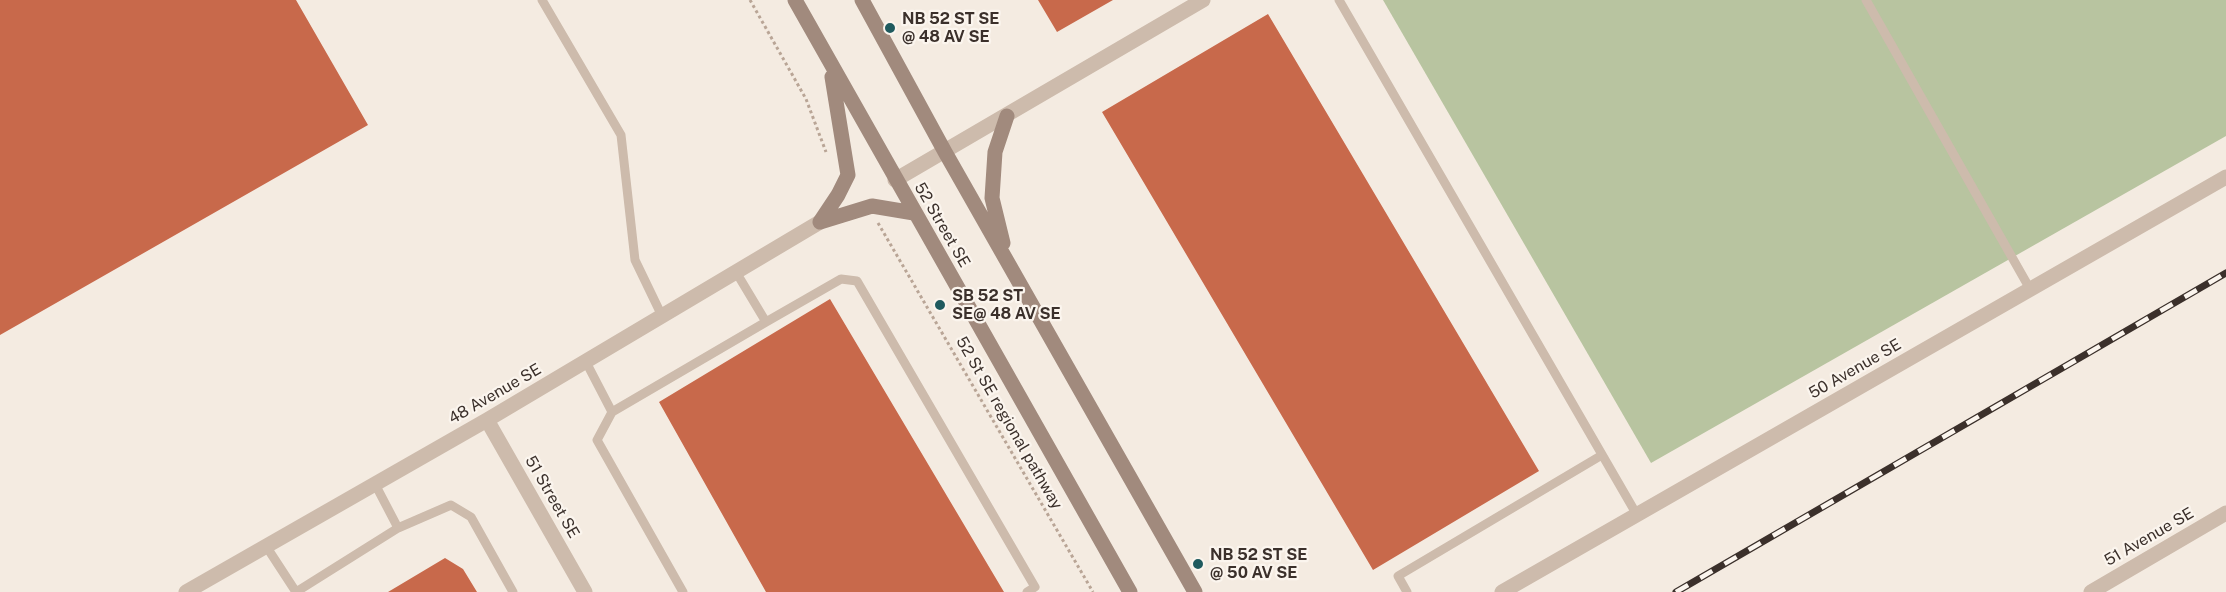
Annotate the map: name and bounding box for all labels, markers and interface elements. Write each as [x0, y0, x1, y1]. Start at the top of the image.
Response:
place label: NB 52 ST SE @ 48 AV SE [902, 9, 999, 47]
marker: NB 52 ST SE @ 48 AV SE [883, 21, 897, 35]
street label: 52 Street SE [910, 179, 974, 271]
place label: SB 52 ST SE@ 48 AV SE [952, 286, 1061, 324]
marker: SB 52 ST SE@ 48 AV SE [933, 298, 947, 312]
street label: 52 St SE regional pathway [952, 333, 1066, 513]
street label: 50 Avenue SE [1805, 335, 1905, 403]
street label: 48 Avenue SE [445, 360, 545, 428]
street label: 51 Street SE [521, 452, 583, 542]
street label: 51 Avenue SE [2101, 504, 2197, 570]
place label: NB 52 ST SE @ 50 AV SE [1210, 545, 1307, 583]
marker: NB 52 ST SE @ 50 AV SE [1191, 557, 1205, 571]

